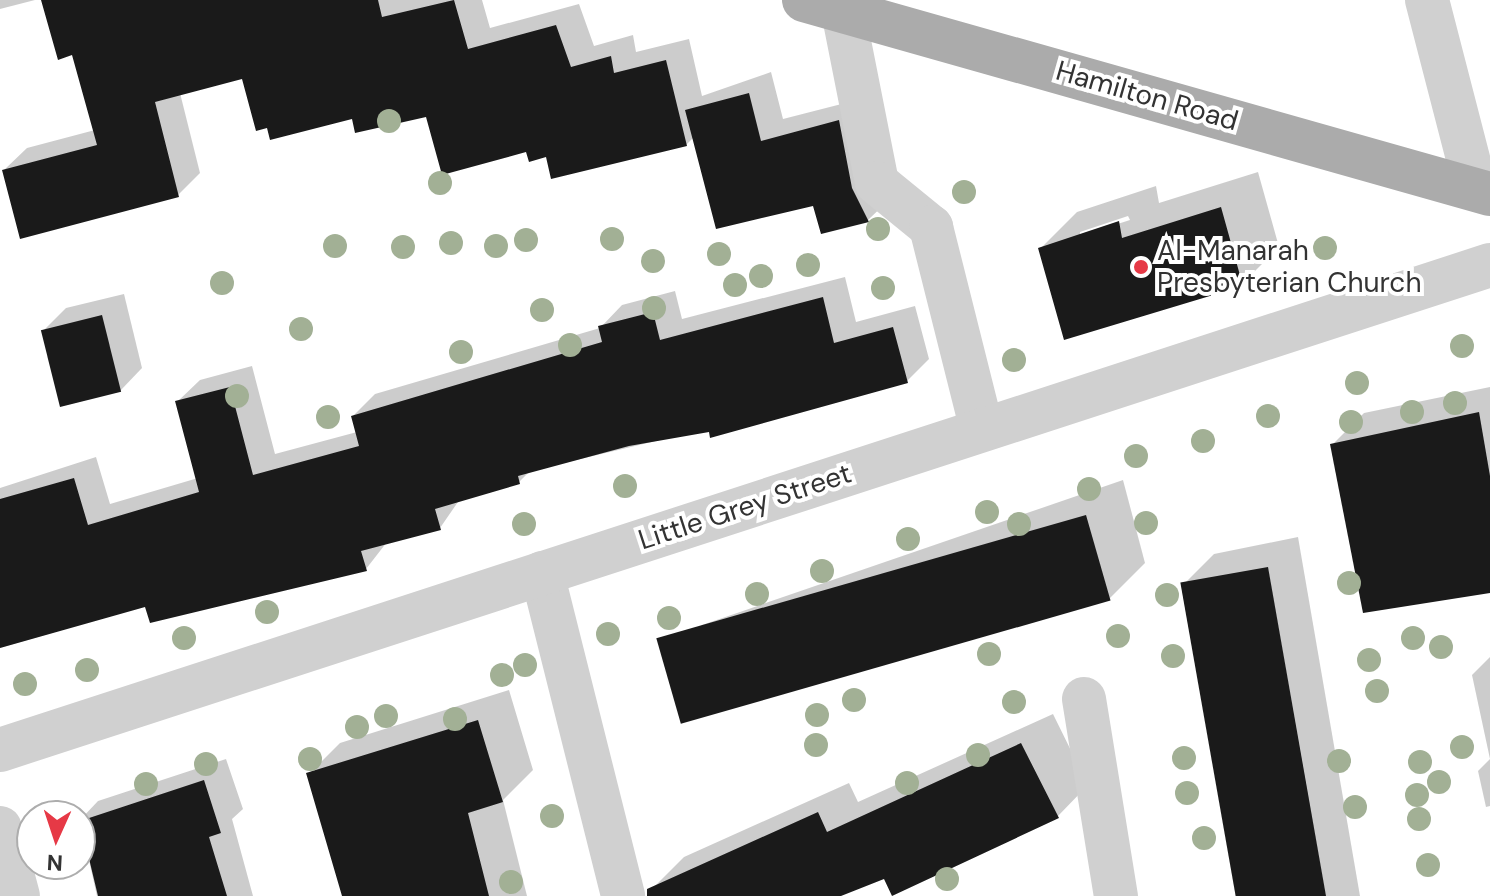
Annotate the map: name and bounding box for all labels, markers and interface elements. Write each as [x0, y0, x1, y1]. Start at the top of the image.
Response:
street label: Hamilton Road [1052, 54, 1242, 138]
place label: Al-Manarah Presbyterian Church [1157, 234, 1421, 300]
marker: Al-Manarah Presbyterian Church [1132, 258, 1150, 276]
street label: Little Grey Street [634, 457, 856, 557]
north arrow [16, 800, 96, 880]
text: N [46, 848, 64, 877]

